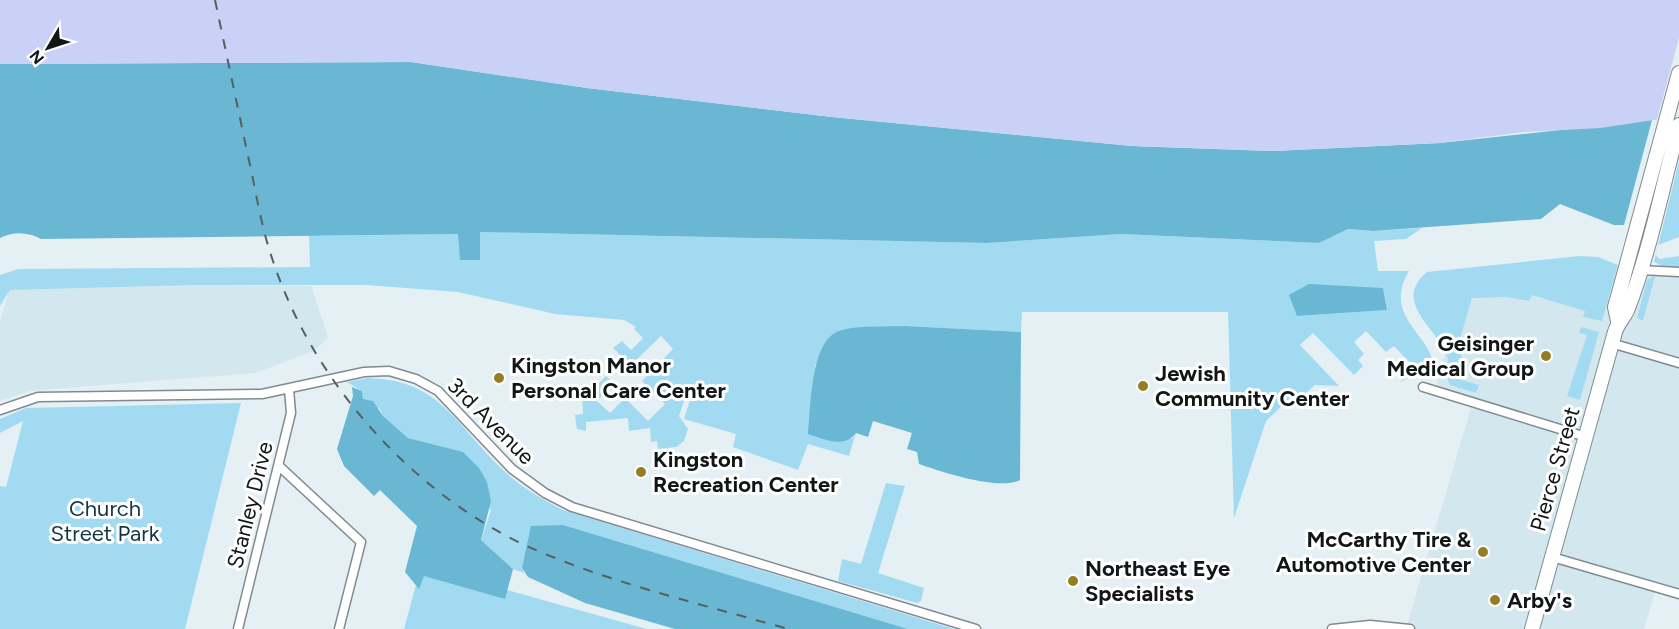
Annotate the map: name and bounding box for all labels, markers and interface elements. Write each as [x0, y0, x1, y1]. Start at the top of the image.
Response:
north arrow [18, 18, 78, 78]
text: N [25, 46, 48, 68]
place label: Geisinger Medical Group [1387, 330, 1535, 382]
marker: Geisinger Medical Group [1539, 349, 1553, 363]
place label: Kingston Manor Personal Care Center [511, 352, 726, 404]
place label: Jewish Community Center [1155, 360, 1350, 412]
marker: Kingston Manor Personal Care Center [492, 371, 506, 385]
street label: 3rd Avenue [442, 372, 540, 470]
marker: Jewish Community Center [1136, 379, 1150, 393]
street label: Pierce Street [1524, 404, 1586, 534]
street label: Stanley Drive [221, 439, 279, 571]
place label: Kingston Recreation Center [653, 446, 839, 498]
marker: Kingston Recreation Center [634, 465, 648, 479]
park label: Church Street Park [51, 495, 160, 547]
place label: McCarthy Tire & Automotive Center [1276, 526, 1472, 578]
marker: McCarthy Tire & Automotive Center [1476, 545, 1490, 559]
place label: Northeast Eye Specialists [1085, 555, 1230, 607]
marker: Northeast Eye Specialists [1066, 574, 1080, 588]
place label: Arby's [1507, 587, 1572, 614]
marker: Arby's [1488, 593, 1502, 607]

